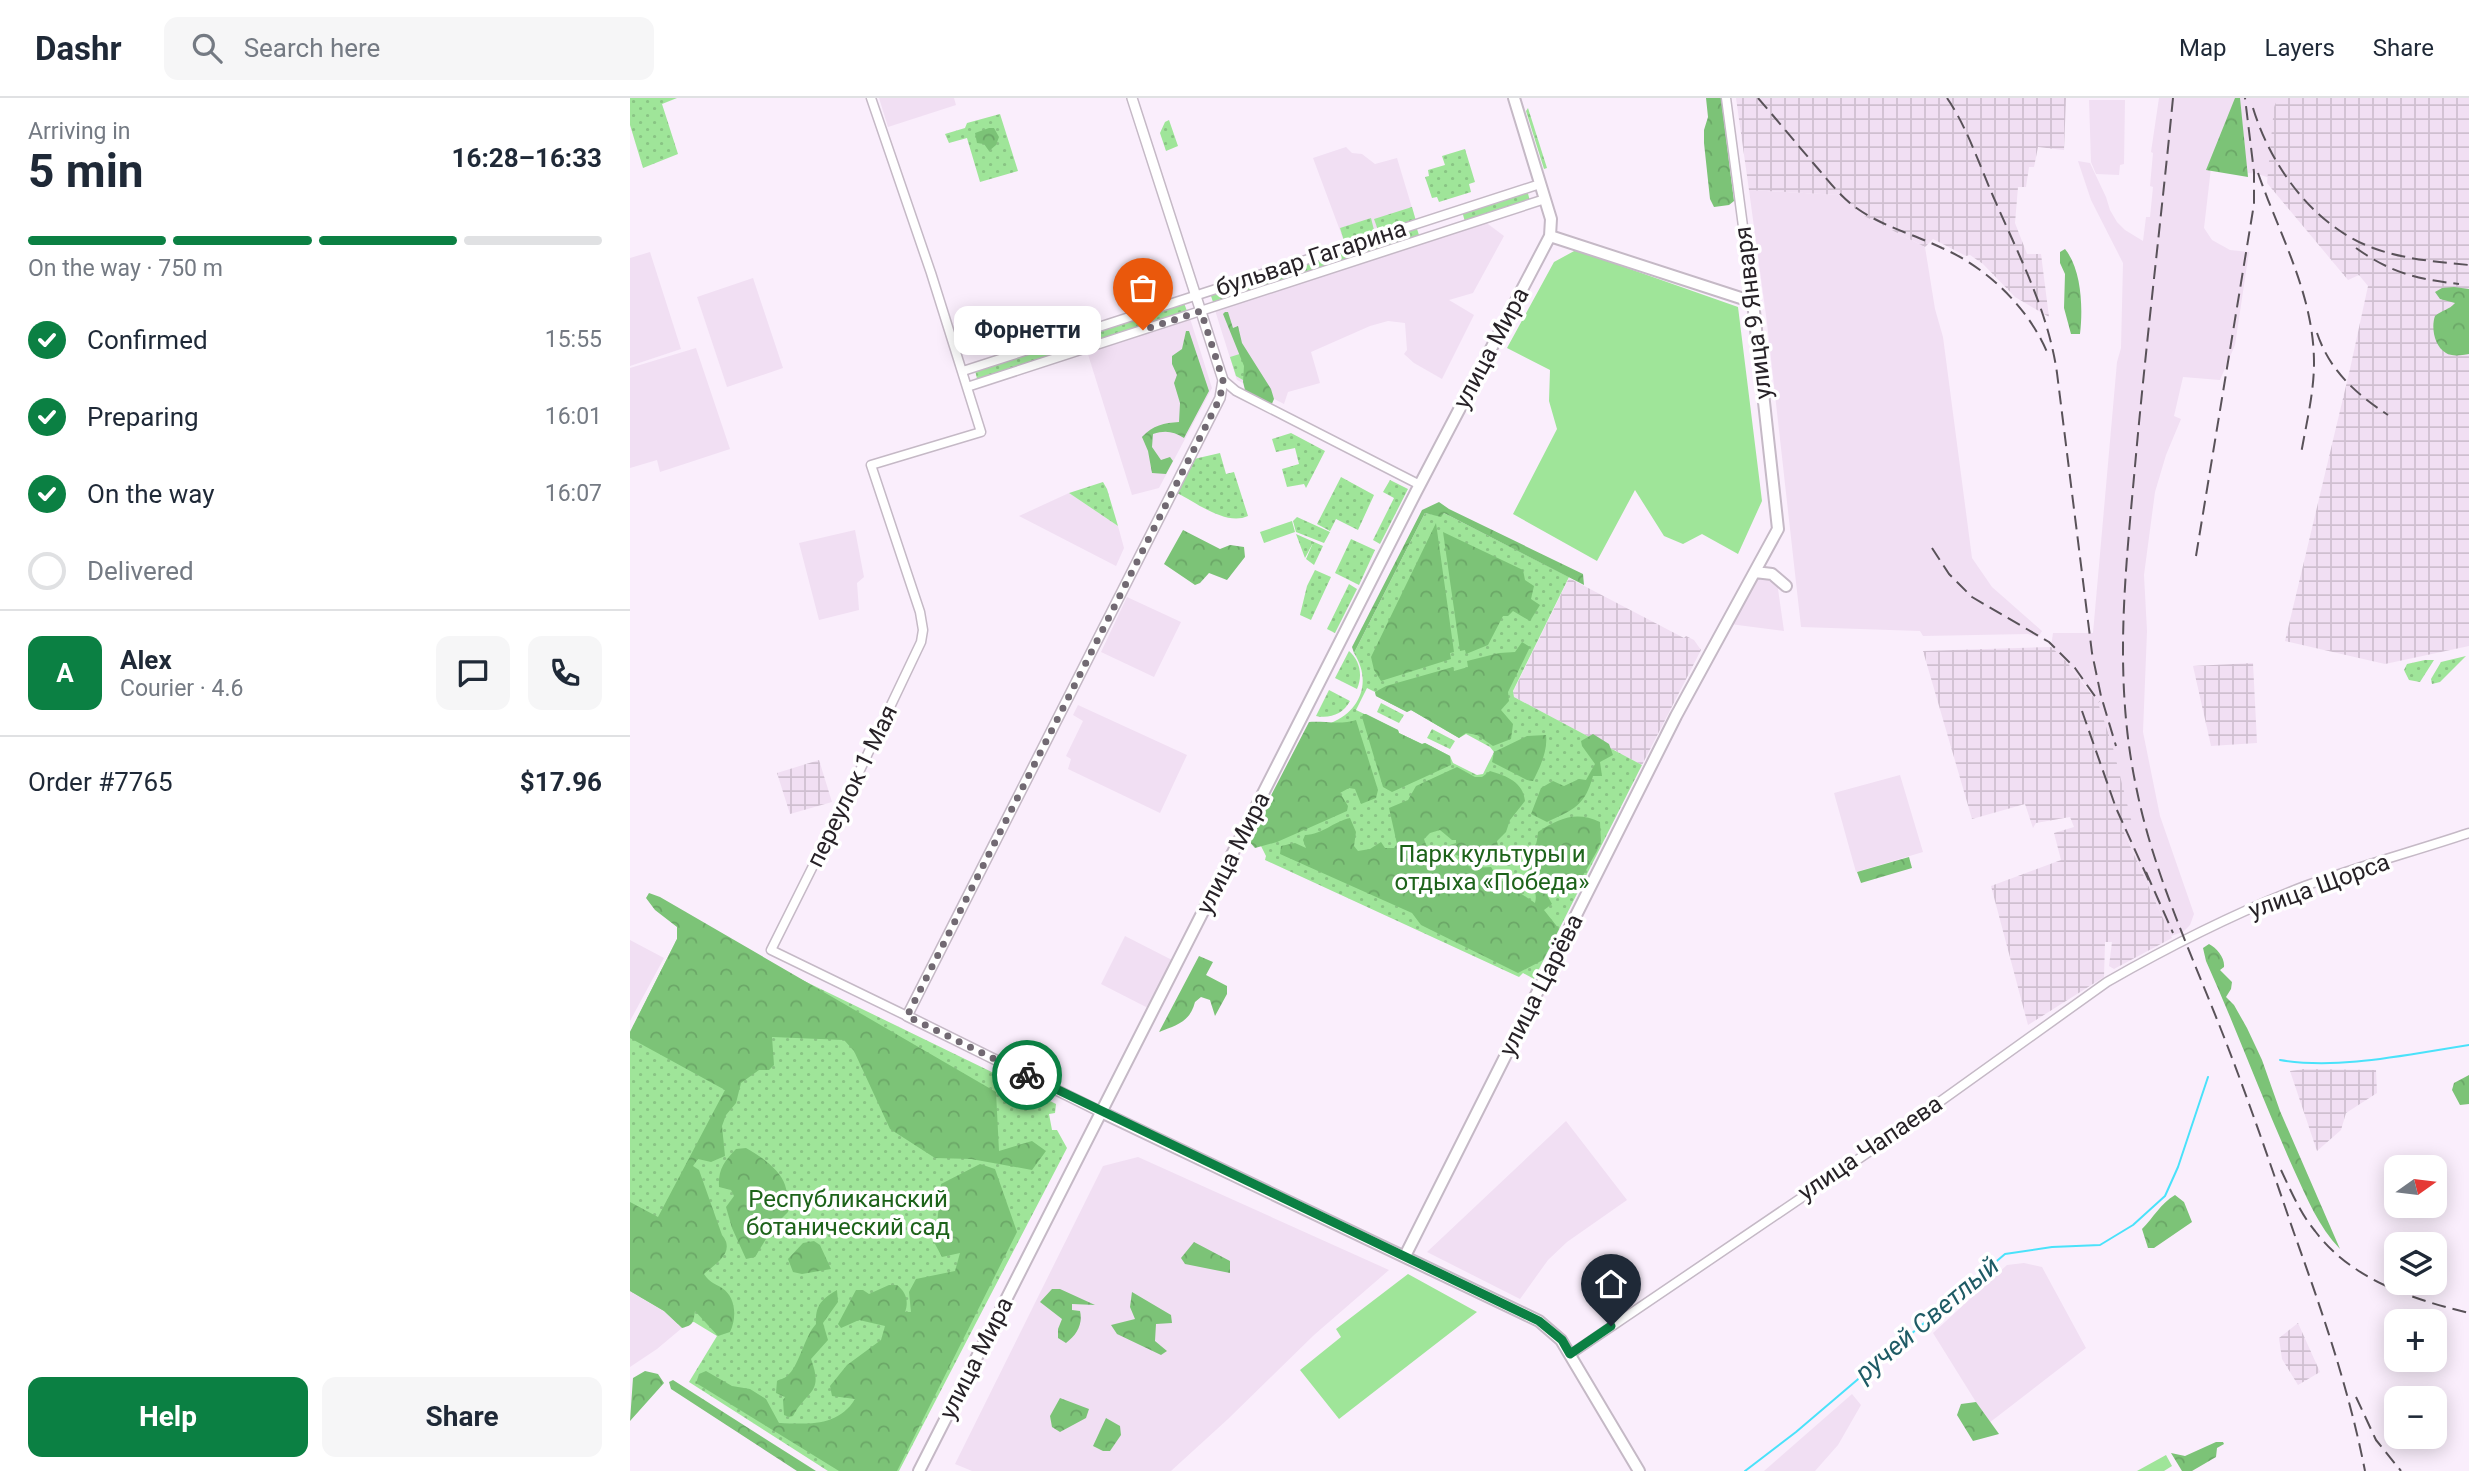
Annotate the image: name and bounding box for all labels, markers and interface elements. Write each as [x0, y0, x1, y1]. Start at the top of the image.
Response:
search box [164, 17, 654, 80]
text: Dashr [35, 29, 122, 68]
icon: search [188, 29, 226, 67]
text: Search here [244, 33, 380, 63]
text: Map [2179, 34, 2227, 62]
text: Layers [2265, 34, 2335, 62]
text: Share [2373, 34, 2434, 62]
text: Arriving in [28, 118, 131, 145]
text: 16:28–16:33 [452, 143, 602, 173]
text: 5 min [28, 144, 144, 198]
street label: бульвар Гагарина [1212, 214, 1410, 302]
street label: улица 9 Января [1729, 225, 1777, 401]
text: On the way · 750 m [28, 255, 223, 282]
pin [1113, 258, 1173, 330]
icon: bag [1124, 269, 1162, 307]
street label: улица Мира [1447, 283, 1535, 413]
callout: Форнетти [954, 306, 1101, 354]
text: Форнетти [974, 317, 1081, 344]
icon: check [28, 321, 66, 359]
text: Confirmed [87, 325, 208, 355]
text: 15:55 [545, 326, 602, 353]
icon: check [28, 398, 66, 436]
text: Preparing [87, 402, 199, 432]
text: 16:01 [545, 403, 602, 430]
icon: check [28, 475, 66, 513]
text: On the way [87, 479, 215, 509]
text: 16:07 [545, 480, 602, 507]
text: Delivered [87, 556, 194, 586]
button: chat [436, 636, 510, 710]
button: phone [528, 636, 602, 710]
text: Alex [120, 645, 172, 675]
text: A [56, 658, 74, 688]
text: Courier · 4.6 [120, 675, 243, 702]
street label: переулок 1 Мая [801, 700, 903, 872]
text: Order #7765 [28, 767, 173, 797]
text: $17.96 [520, 767, 602, 797]
street label: улица Мира [1190, 787, 1276, 919]
park label: Парк культуры и отдыха «Победа» [1395, 840, 1589, 896]
street label: улица Щорса [2245, 848, 2393, 924]
street label: улица Царёва [1493, 909, 1589, 1061]
courier [992, 1040, 1062, 1110]
icon: bike [1008, 1056, 1046, 1094]
street label: улица Чапаева [1793, 1089, 1947, 1207]
north arrow [2384, 1155, 2446, 1218]
map controls [2384, 1155, 2447, 1449]
park label: Республиканский ботанический сад [746, 1185, 950, 1241]
button: layers [2384, 1232, 2447, 1295]
water label: ручей Светлый [1848, 1250, 2005, 1388]
pin [1581, 1254, 1641, 1326]
icon: home [1592, 1265, 1630, 1303]
street label: улица Мира [933, 1292, 1019, 1424]
button: + [2384, 1309, 2447, 1372]
button: Help [28, 1377, 308, 1457]
button: Share [322, 1377, 602, 1457]
button: − [2384, 1386, 2447, 1449]

